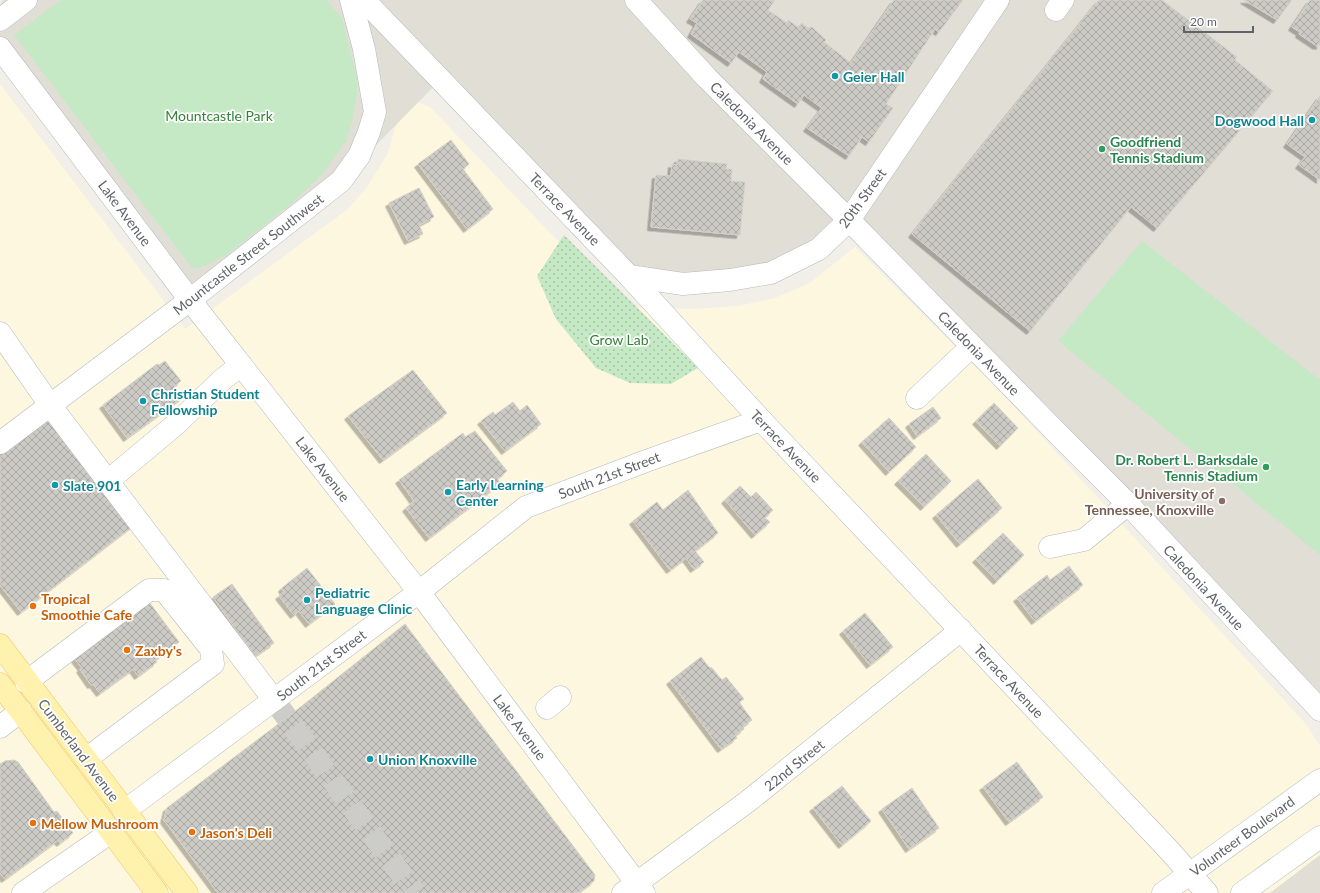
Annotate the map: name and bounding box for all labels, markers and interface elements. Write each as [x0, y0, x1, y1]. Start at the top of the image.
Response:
scale bar [1184, 8, 1253, 34]
text: 20 m [1190, 14, 1217, 29]
place label: Geier Hall [843, 68, 905, 85]
marker: Geier Hall [830, 71, 840, 81]
street label: Caledonia Avenue [707, 78, 797, 168]
park label: Mountcastle Park [165, 107, 274, 124]
place label: Dogwood Hall [1215, 112, 1304, 129]
marker: Dogwood Hall [1307, 115, 1317, 125]
place label: Goodfriend Tennis Stadium [1110, 133, 1204, 166]
marker: Goodfriend Tennis Stadium [1097, 144, 1107, 154]
street label: 20th Street [835, 165, 889, 231]
street label: Terrace Avenue [526, 169, 604, 249]
street label: Lake Avenue [95, 177, 155, 249]
street label: Mountcastle Street Southwest [169, 190, 327, 318]
street label: Caledonia Avenue [935, 307, 1023, 399]
park label: Grow Lab [589, 331, 649, 348]
place label: Christian Student Fellowship [151, 385, 260, 418]
marker: Christian Student Fellowship [138, 396, 148, 406]
street label: Terrace Avenue [747, 406, 825, 486]
street label: Lake Avenue [292, 433, 354, 505]
street label: South 21st Street [556, 448, 662, 502]
place label: Dr. Robert L. Barksdale Tennis Stadium [1115, 451, 1259, 484]
marker: Dr. Robert L. Barksdale Tennis Stadium [1261, 462, 1271, 472]
place label: Early Learning Center [456, 476, 544, 509]
place label: Slate 901 [63, 477, 121, 494]
marker: Slate 901 [50, 480, 60, 490]
place label: University of Tennessee, Knoxville [1085, 485, 1215, 518]
marker: Early Learning Center [443, 487, 453, 497]
marker: University of Tennessee, Knoxville [1217, 496, 1227, 506]
street label: Caledonia Avenue [1160, 541, 1248, 633]
place label: Pediatric Language Clinic [315, 584, 413, 617]
place label: Tropical Smoothie Cafe [41, 590, 133, 623]
marker: Pediatric Language Clinic [302, 595, 312, 605]
marker: Tropical Smoothie Cafe [28, 601, 38, 611]
street label: South 21st Street [273, 626, 369, 704]
street label: Terrace Avenue [971, 641, 1047, 721]
place label: Zaxby's [135, 642, 182, 659]
marker: Zaxby's [122, 645, 132, 655]
street label: Lake Avenue [490, 691, 550, 763]
street label: Cumberland Avenue [35, 695, 123, 805]
street label: 22nd Street [761, 736, 827, 794]
place label: Union Knoxville [378, 751, 477, 768]
marker: Union Knoxville [365, 754, 375, 764]
street label: Volunteer Boulevard [1186, 792, 1298, 880]
place label: Mellow Mushroom [41, 815, 159, 832]
marker: Mellow Mushroom [28, 818, 38, 828]
place label: Jason's Deli [200, 824, 272, 841]
marker: Jason's Deli [187, 827, 197, 837]

